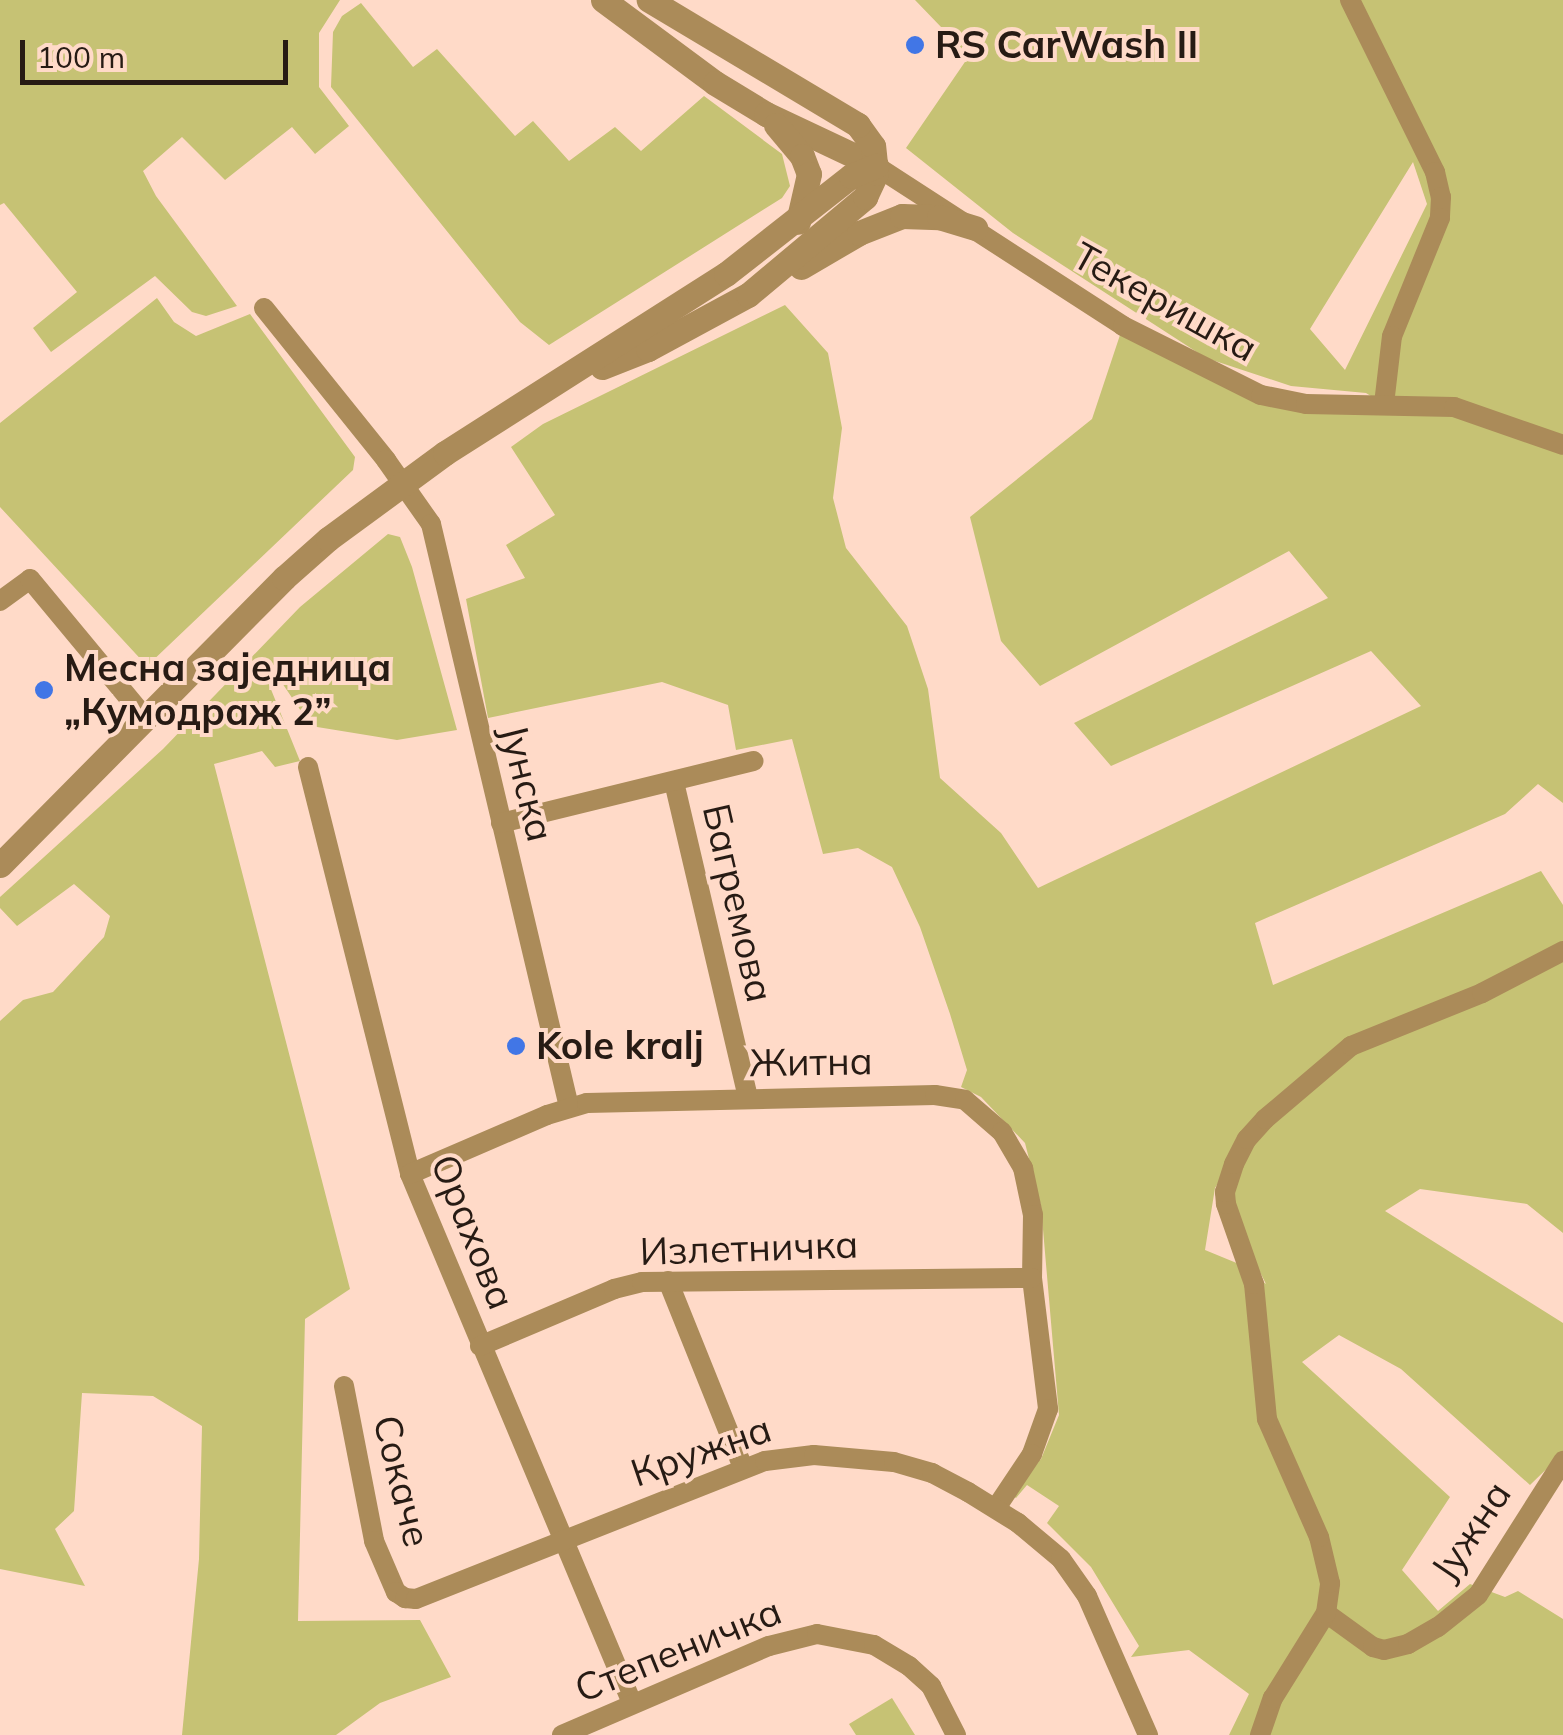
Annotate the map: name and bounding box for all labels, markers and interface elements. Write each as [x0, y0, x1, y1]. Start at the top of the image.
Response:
scale bar [25, 20, 292, 82]
place label: RS CarWash II [935, 22, 1198, 68]
marker: RS CarWash II [904, 34, 926, 56]
text: 100 m [37, 38, 125, 76]
street label: Текеришка [1065, 233, 1265, 371]
place label: Месна заједница „Кумодраж 2” [64, 645, 391, 734]
marker: Месна заједница „Кумодраж 2” [33, 679, 55, 701]
street label: Јунска [491, 720, 563, 846]
street label: Багремова [693, 799, 783, 1007]
place label: Kole kralj [536, 1023, 704, 1069]
marker: Kole kralj [505, 1035, 527, 1057]
street label: Житна [749, 1038, 873, 1086]
street label: Орахова [421, 1148, 525, 1316]
street label: Излетничка [639, 1221, 859, 1275]
street label: Кружна [625, 1406, 777, 1496]
street label: Сокаче [364, 1411, 440, 1551]
street label: Јужна [1421, 1473, 1521, 1589]
street label: Степеничка [568, 1588, 788, 1712]

